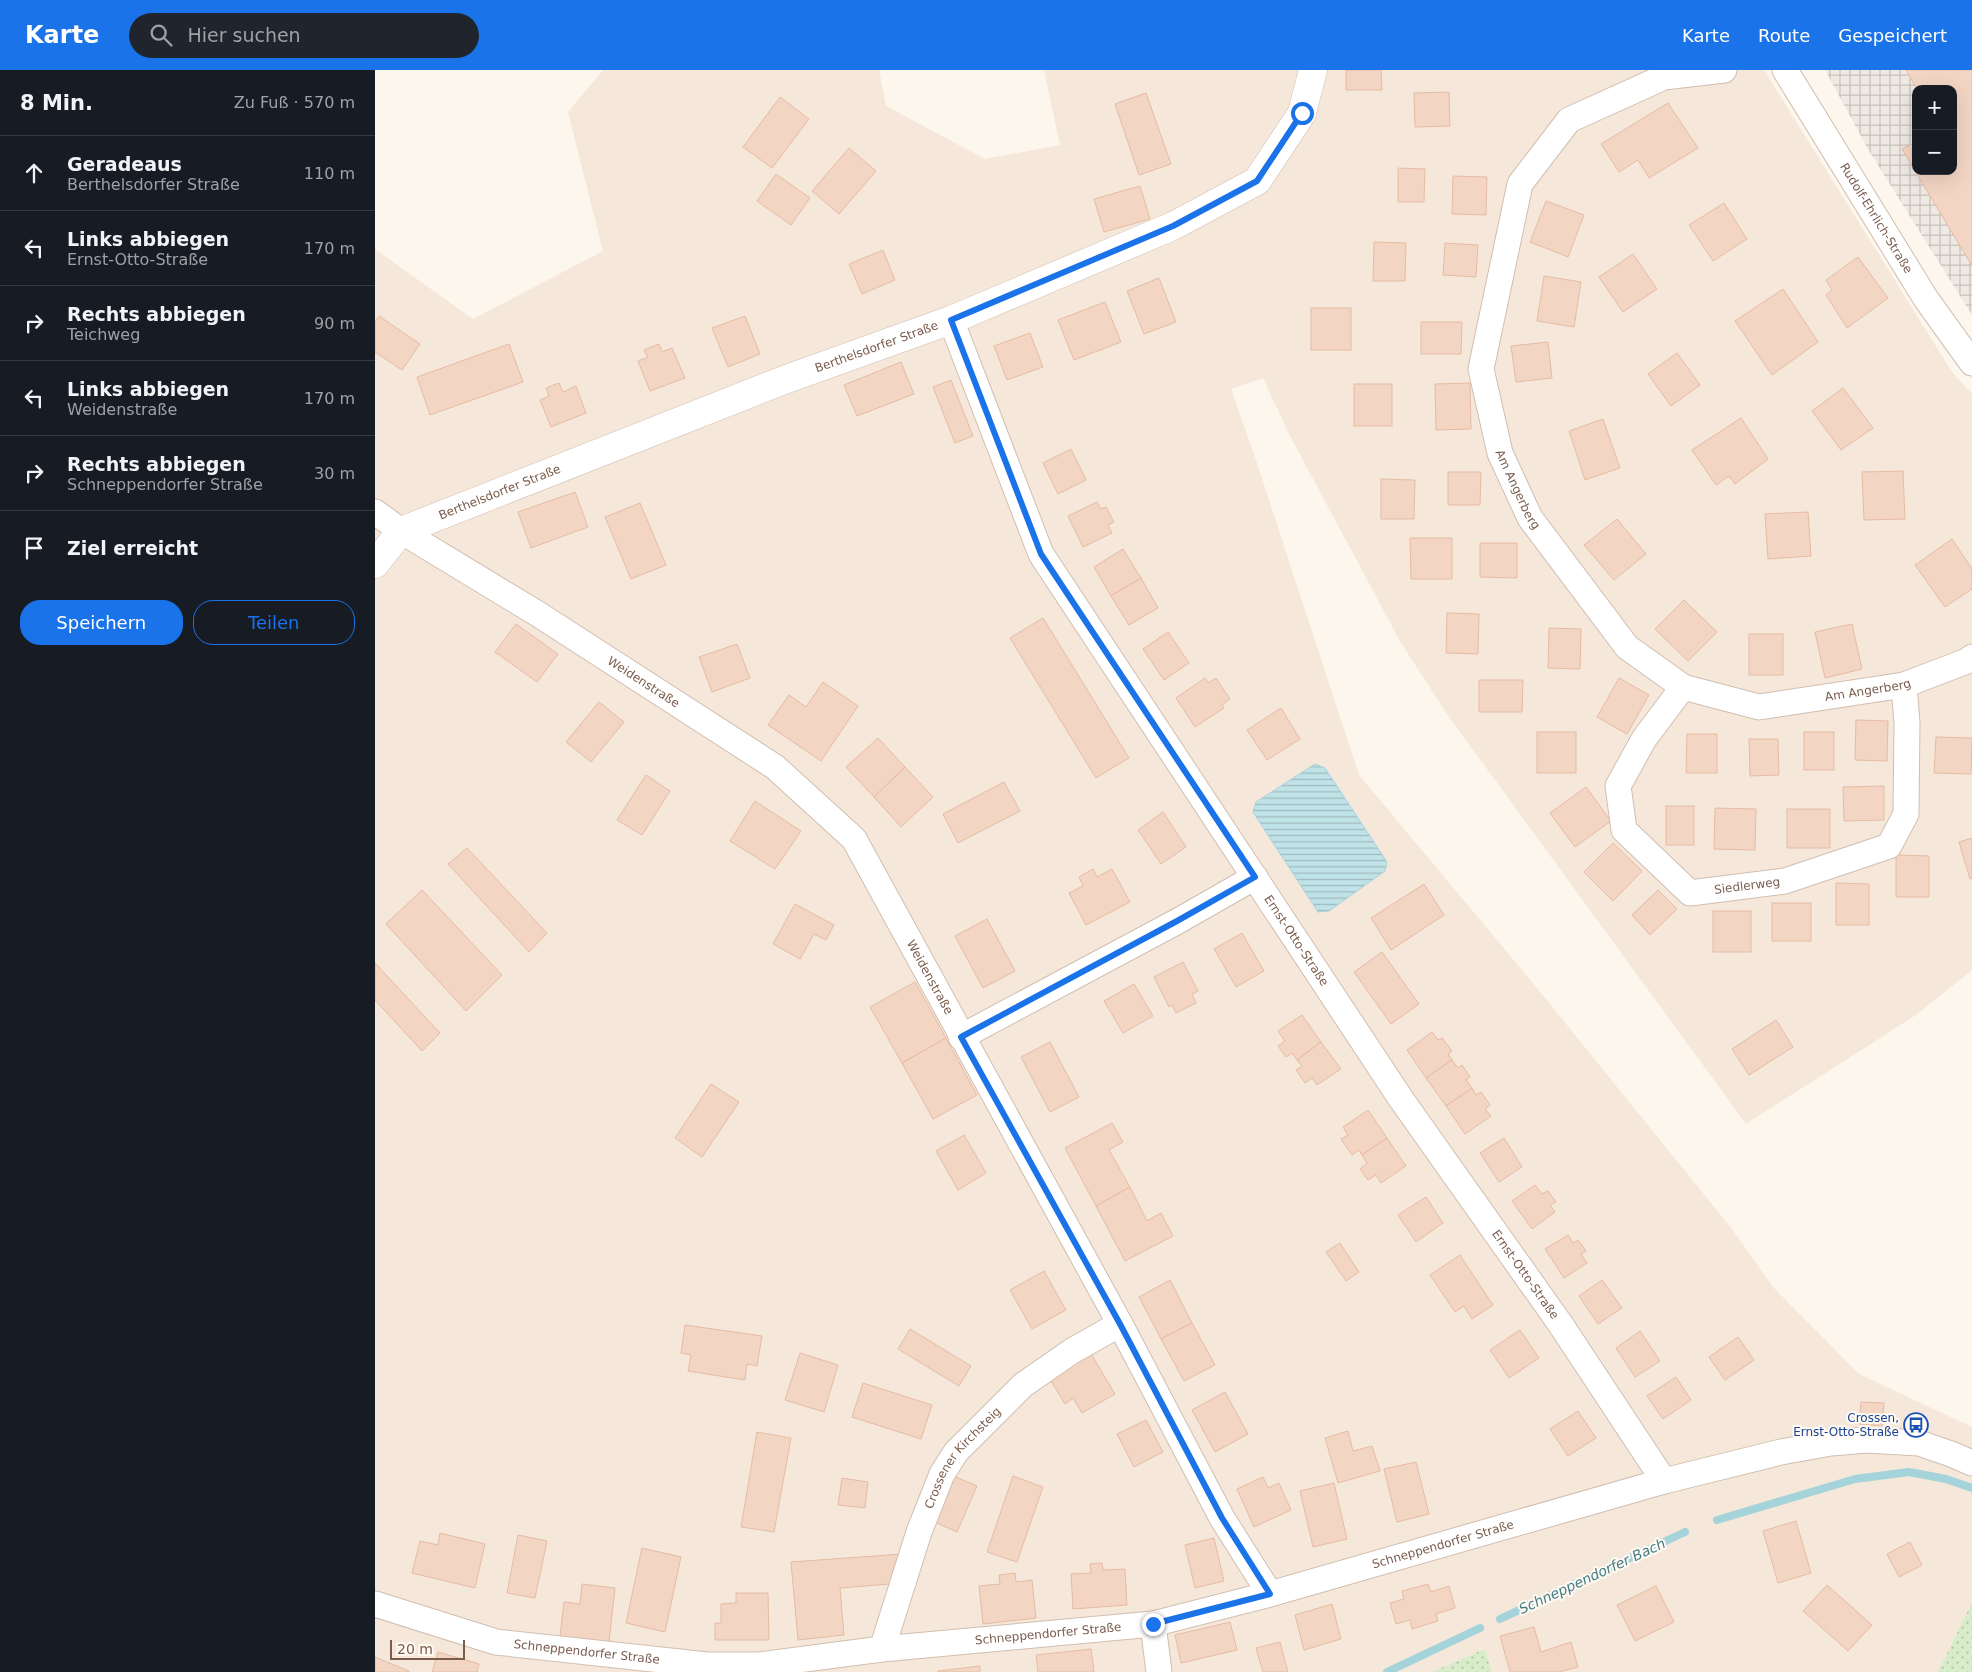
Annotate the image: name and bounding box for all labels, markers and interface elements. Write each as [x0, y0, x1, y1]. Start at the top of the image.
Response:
search box [129, 13, 479, 58]
text: Karte [25, 21, 99, 49]
icon: search [147, 21, 175, 49]
text: Hier suchen [187, 24, 301, 46]
text: Karte [1682, 25, 1730, 46]
text: Route [1758, 25, 1810, 46]
text: Gespeichert [1838, 25, 1947, 46]
map controls [1912, 85, 1957, 175]
button: + [1912, 85, 1957, 130]
text: 8 Min. [20, 91, 93, 115]
text: Zu Fuß · 570 m [234, 93, 355, 112]
route start [1291, 102, 1314, 125]
button: − [1912, 130, 1957, 175]
text: Geradeaus [67, 153, 182, 175]
icon: ahead [20, 159, 48, 187]
street label: Rudolf-Ehrlich-Straße [1837, 161, 1915, 276]
text: 110 m [304, 164, 355, 183]
text: Berthelsdorfer Straße [67, 175, 240, 194]
text: Links abbiegen [67, 228, 229, 250]
icon: left [20, 234, 48, 262]
text: 170 m [304, 239, 355, 258]
text: Ernst-Otto-Straße [67, 250, 208, 269]
text: Rechts abbiegen [67, 303, 246, 325]
icon: right [20, 309, 48, 337]
text: 90 m [314, 314, 355, 333]
street label: Berthelsdorfer Straße [813, 318, 940, 375]
text: Teichweg [67, 325, 140, 344]
text: Links abbiegen [67, 378, 229, 400]
icon: left [20, 384, 48, 412]
text: 170 m [304, 389, 355, 408]
text: Weidenstraße [67, 400, 177, 419]
street label: Am Angerberg [1492, 447, 1543, 532]
text: Rechts abbiegen [67, 453, 246, 475]
icon: right [20, 459, 48, 487]
street label: Berthelsdorfer Straße [437, 462, 563, 522]
text: 30 m [314, 464, 355, 483]
text: Schneppendorfer Straße [67, 475, 263, 494]
icon: arrive [20, 534, 48, 562]
text: Ziel erreicht [67, 537, 198, 559]
button: Speichern [20, 600, 183, 645]
button: Teilen [193, 600, 355, 645]
street label: Weidenstraße [605, 654, 682, 710]
street label: Am Angerberg [1824, 676, 1913, 704]
street label: Siedlerweg [1713, 875, 1781, 897]
street label: Ernst-Otto-Straße [1261, 892, 1331, 989]
street label: Weidenstraße [904, 938, 956, 1017]
street label: Ernst-Otto-Straße [1489, 1227, 1562, 1322]
street label: Crossener Kirchsteig [922, 1404, 1004, 1511]
place label: Crossen, Ernst-Otto-Straße [1793, 1411, 1899, 1439]
bus stop icon: Crossen, Ernst-Otto-Straße [1903, 1412, 1929, 1438]
street label: Schneppendorfer Straße [1370, 1517, 1516, 1571]
water label: Schneppendorfer Bach [1516, 1535, 1668, 1617]
route end [1142, 1613, 1165, 1636]
street label: Schneppendorfer Straße [974, 1620, 1122, 1647]
scale bar [390, 1637, 465, 1660]
street label: Schneppendorfer Straße [513, 1637, 660, 1667]
text: 20 m [397, 1641, 433, 1657]

